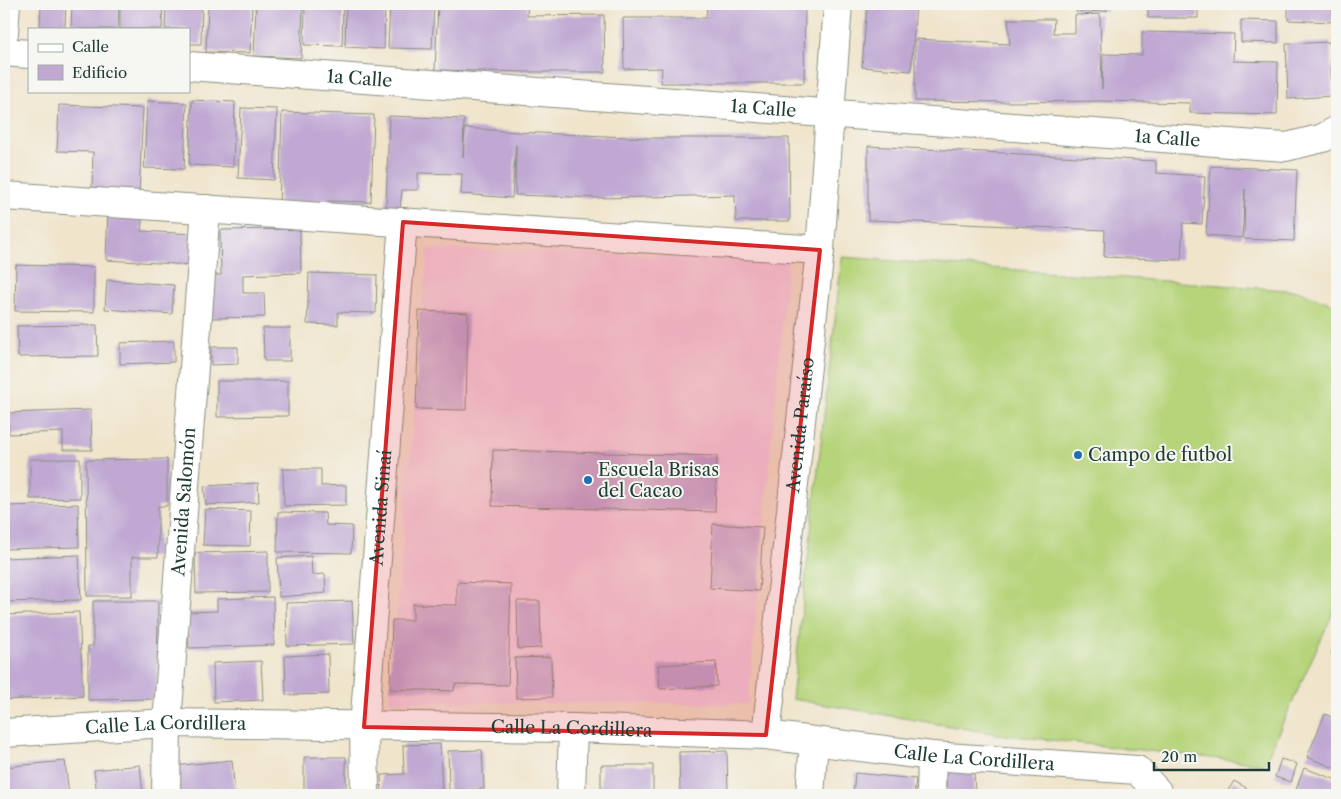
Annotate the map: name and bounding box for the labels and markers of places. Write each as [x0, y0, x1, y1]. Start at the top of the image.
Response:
place label: Campo de futbol [1088, 444, 1232, 466]
marker: Campo de futbol [1072, 449, 1084, 461]
place label: Escuela Brisas del Cacao [598, 459, 719, 502]
marker: Escuela Brisas del Cacao [582, 474, 594, 486]

